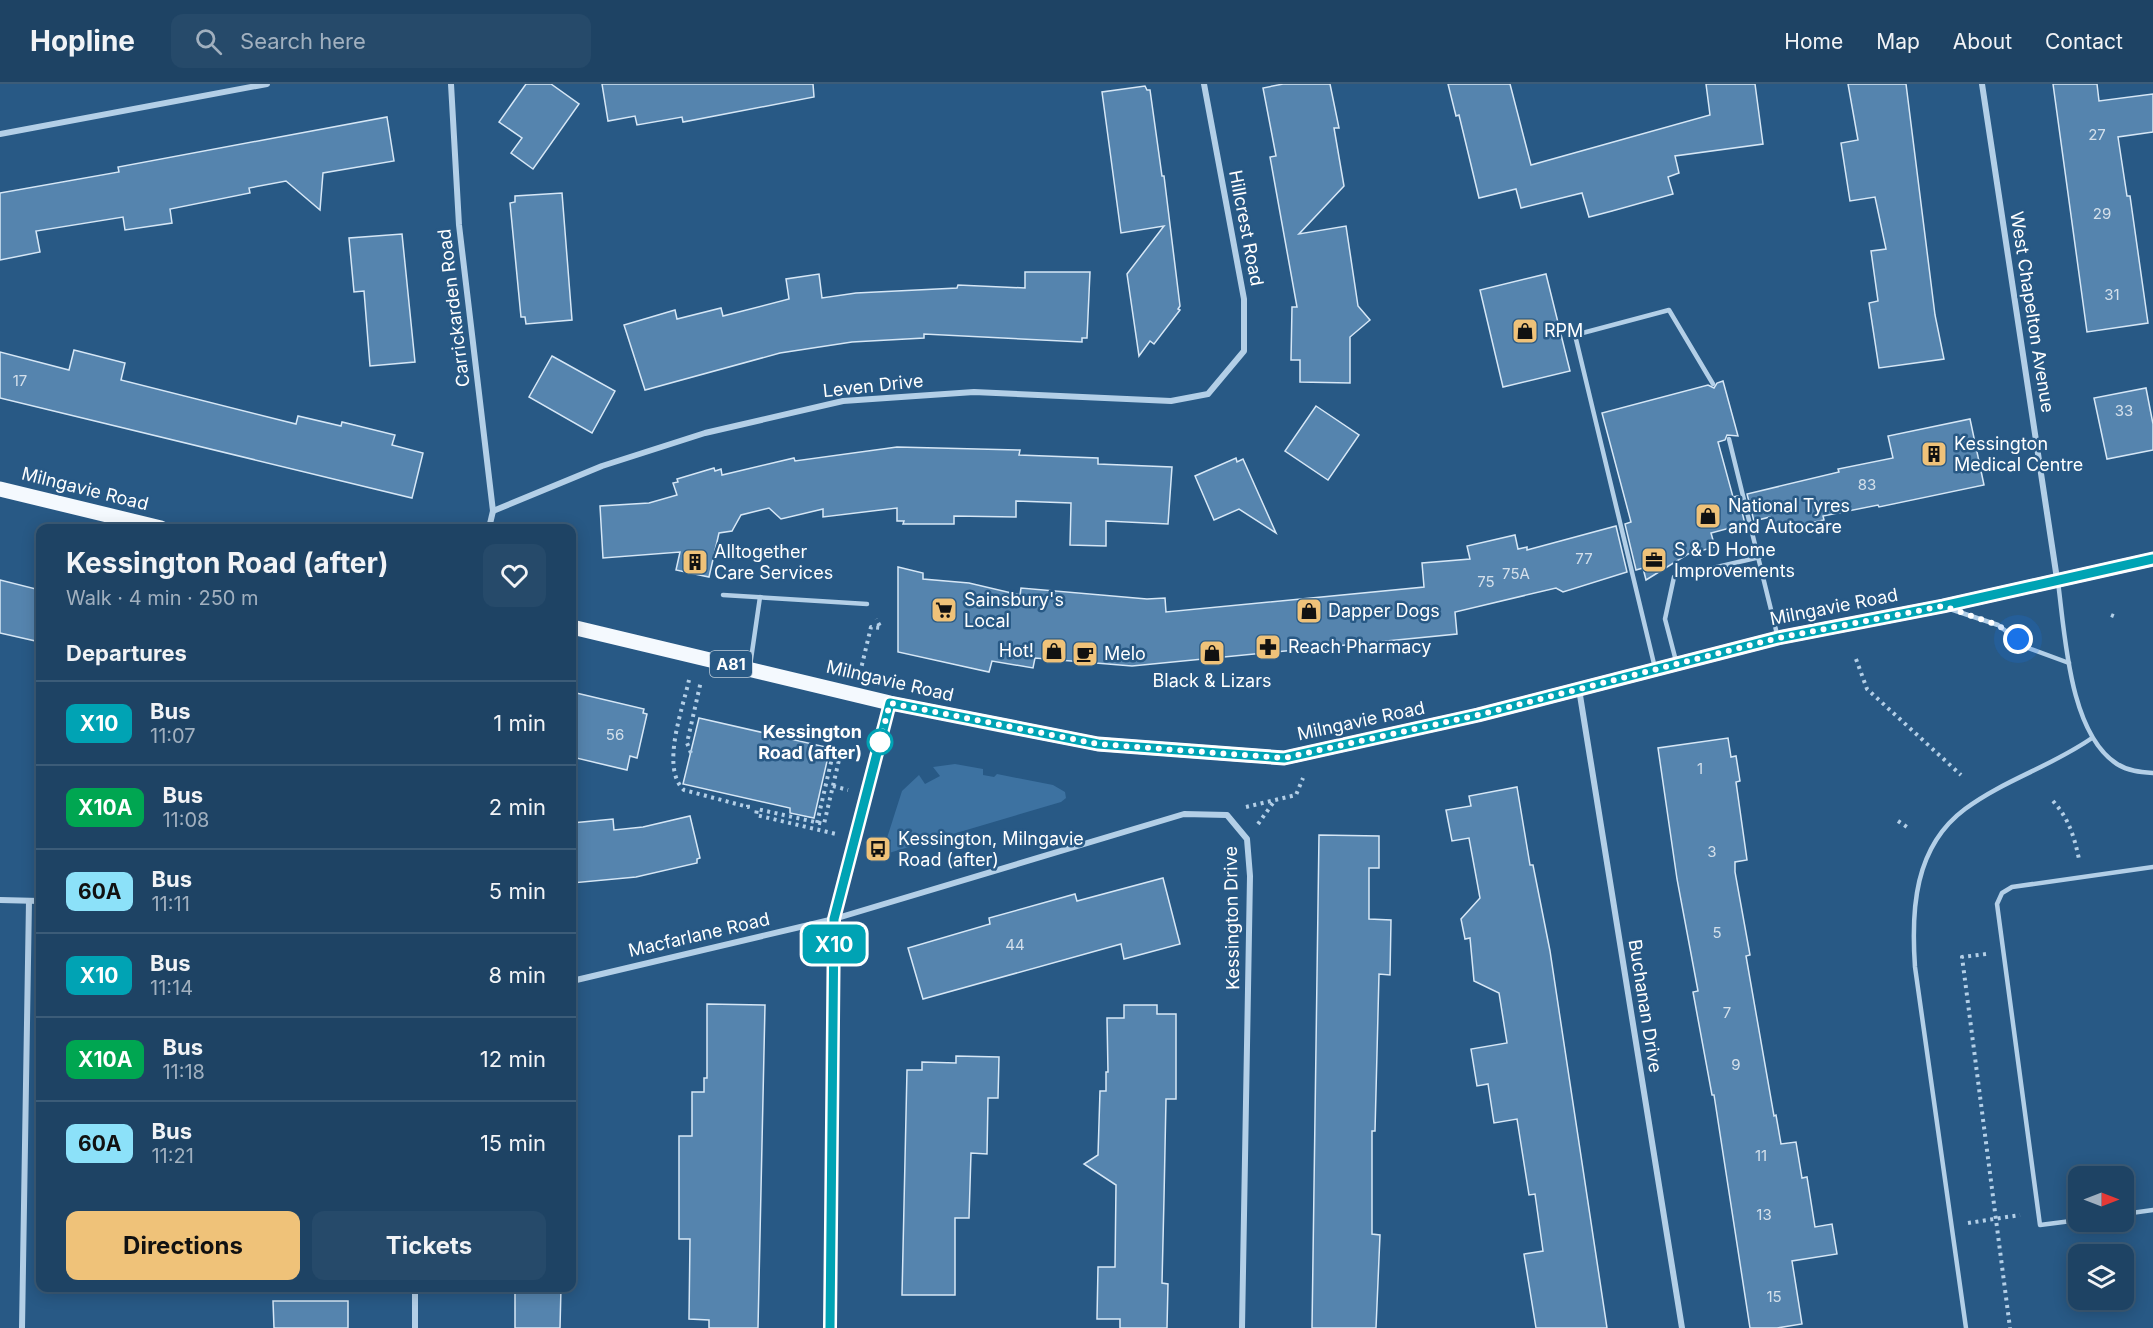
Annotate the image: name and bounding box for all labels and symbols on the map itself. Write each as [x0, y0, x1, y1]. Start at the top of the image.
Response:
house number: 27 [2088, 125, 2106, 144]
street label: Hillcrest Road [1225, 168, 1268, 288]
house number: 29 [2093, 204, 2111, 223]
street label: West Chapelton Avenue [2006, 210, 2059, 414]
street label: Carrickarden Road [433, 228, 474, 388]
house number: 31 [2104, 285, 2120, 304]
shop icon: RPM [1510, 316, 1540, 346]
place label: RPM [1544, 320, 1583, 341]
street label: Leven Drive [822, 370, 924, 401]
house number: 17 [13, 371, 27, 390]
house number: 33 [2115, 401, 2133, 420]
place label: Kessington Medical Centre [1954, 433, 2083, 475]
building icon: Kessington Medical Centre [1919, 439, 1949, 469]
street label: Milngavie Road [20, 463, 151, 514]
house number: 83 [1858, 475, 1876, 494]
place label: National Tyres and Autocare [1728, 495, 1850, 537]
shop icon: National Tyres and Autocare [1693, 501, 1723, 531]
place label: S & D Home Improvements [1674, 539, 1795, 581]
place label: Alltogether Care Services [714, 541, 833, 583]
office icon: S & D Home Improvements [1639, 545, 1669, 575]
building icon: Alltogether Care Services [680, 547, 710, 577]
house number: 77 [1575, 549, 1593, 568]
house number: 75A [1502, 564, 1530, 583]
house number: 75 [1477, 572, 1495, 591]
street label: Milngavie Road [1768, 584, 1900, 629]
place label: Sainsbury's Local [964, 589, 1064, 631]
supermarket icon: Sainsbury's Local [929, 595, 959, 625]
shop icon: Dapper Dogs [1294, 596, 1324, 626]
place label: Dapper Dogs [1328, 600, 1440, 621]
your location [2003, 624, 2033, 654]
pharmacy icon: Reach Pharmacy [1253, 632, 1283, 662]
shop icon: Hot! [1039, 636, 1069, 666]
place label: Reach Pharmacy [1288, 636, 1431, 657]
shop icon: Black & Lizars [1197, 638, 1227, 668]
cafe icon: Melo [1070, 639, 1100, 669]
place label: Hot! [999, 640, 1034, 661]
place label: Melo [1104, 643, 1146, 664]
road number: A81 [710, 651, 752, 677]
street label: Milngavie Road [824, 656, 956, 705]
place label: Black & Lizars [1153, 670, 1272, 691]
street label: Milngavie Road [1295, 697, 1427, 744]
place label: Kessington Road (after) [758, 721, 862, 763]
house number: 56 [606, 725, 624, 744]
marker: Kessington Road (after) [867, 729, 893, 755]
house number: 1 [1697, 759, 1703, 778]
place label: Kessington, Milngavie Road (after) [898, 828, 1084, 870]
bus stop icon: Kessington, Milngavie Road (after) [863, 834, 893, 864]
house number: 3 [1707, 842, 1717, 861]
street label: Kessington Drive [1220, 846, 1243, 990]
street label: Macfarlane Road [626, 908, 772, 961]
house number: 5 [1712, 923, 1722, 942]
line badge: X10 [800, 924, 868, 964]
house number: 44 [1005, 935, 1025, 954]
street label: Buchanan Drive [1625, 938, 1666, 1074]
house number: 7 [1723, 1003, 1731, 1022]
house number: 9 [1731, 1055, 1741, 1074]
house number: 11 [1755, 1146, 1767, 1165]
north arrow [2068, 1166, 2134, 1232]
house number: 13 [1756, 1205, 1772, 1224]
house number: 15 [1766, 1287, 1782, 1306]

